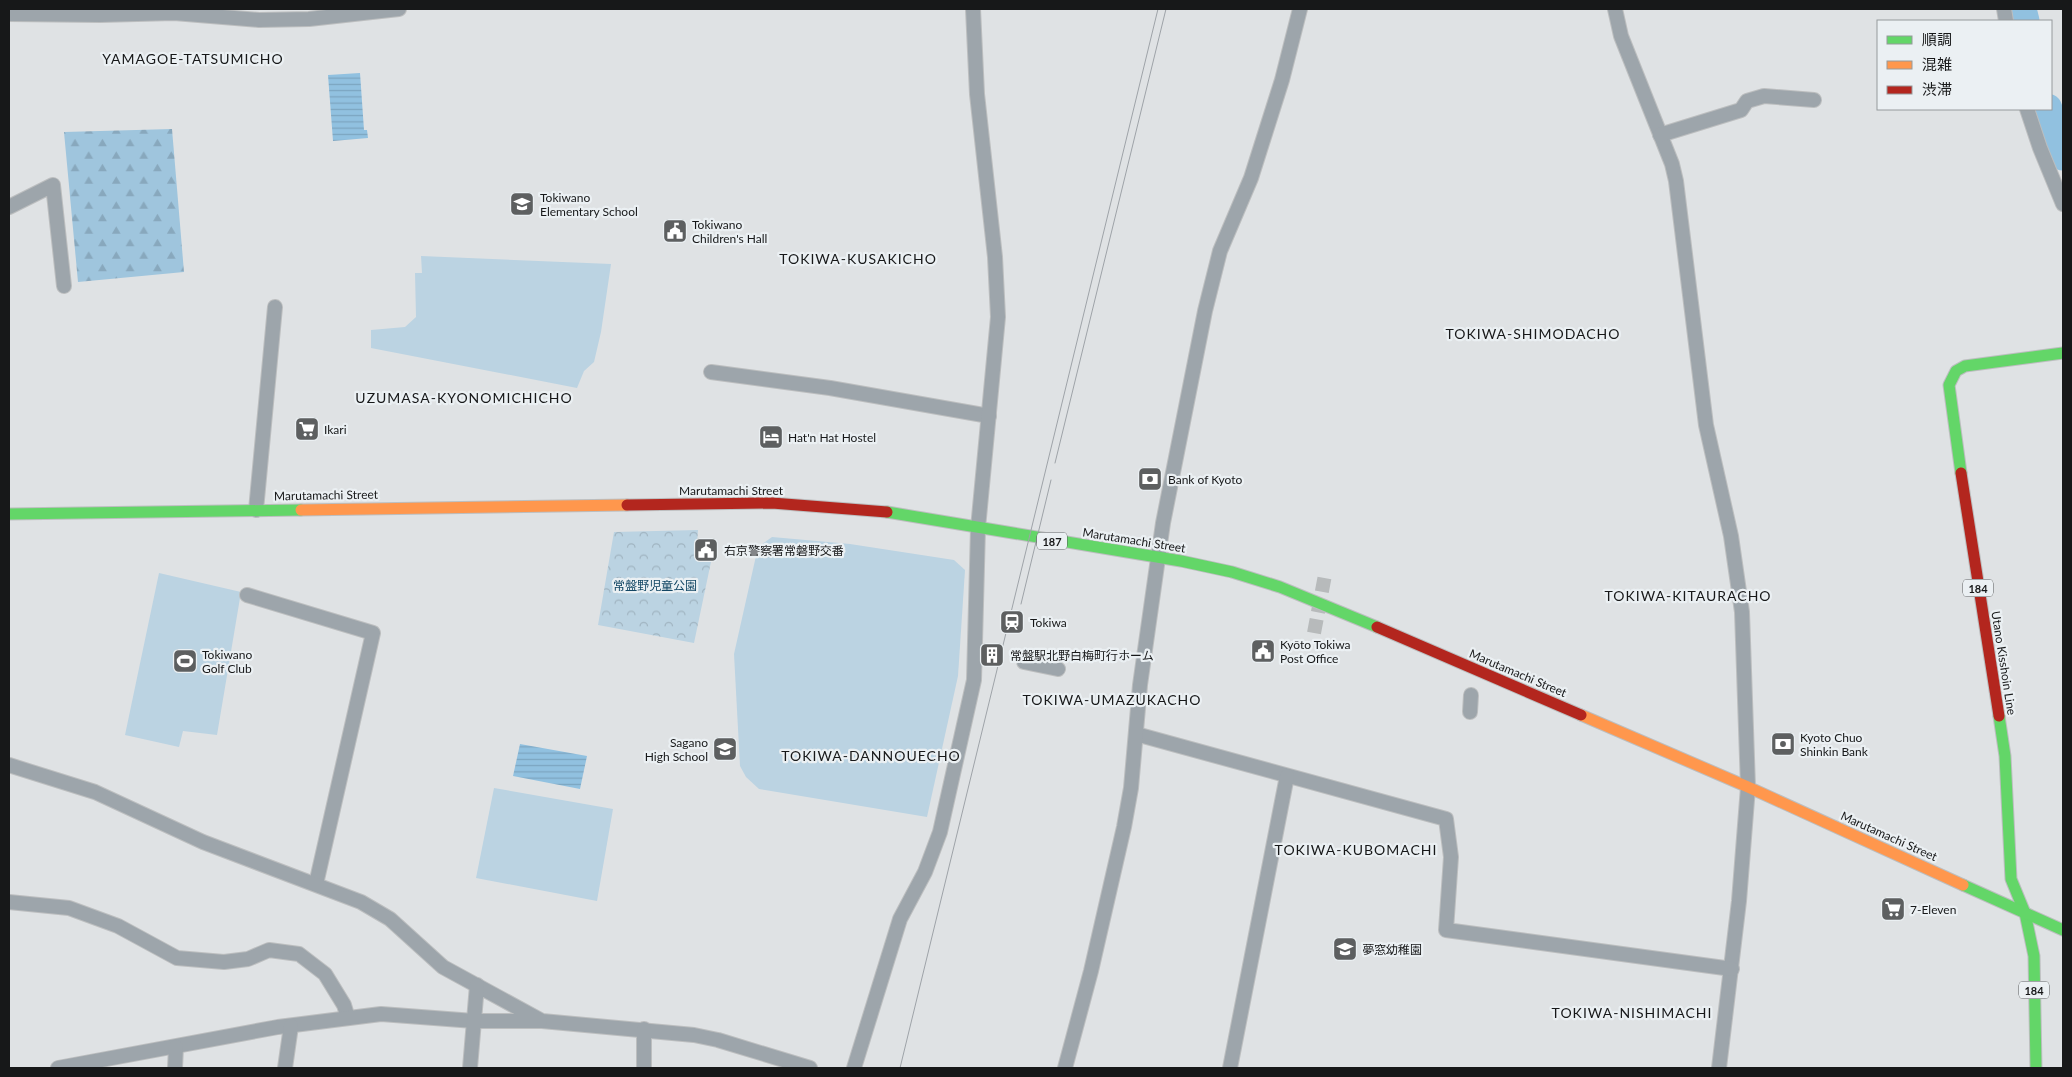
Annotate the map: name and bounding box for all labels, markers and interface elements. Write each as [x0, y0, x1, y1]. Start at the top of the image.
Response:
legend [1877, 20, 2052, 110]
text: 順調 [1922, 30, 1952, 48]
district label: YAMAGOE-TATSUMICHO [102, 50, 284, 67]
text: 混雑 [1922, 55, 1952, 73]
text: 渋滞 [1922, 80, 1952, 98]
place label: Tokiwano Elementary School [540, 190, 638, 219]
school or university icon: Tokiwano Elementary School [509, 191, 535, 217]
place label: Tokiwano Children's Hall [692, 217, 767, 246]
public building icon: Tokiwano Children's Hall [662, 218, 688, 244]
district label: TOKIWA-KUSAKICHO [779, 250, 937, 267]
district label: TOKIWA-SHIMODACHO [1445, 325, 1621, 342]
district label: UZUMASA-KYONOMICHICHO [355, 389, 573, 406]
supermarket icon: Ikari [294, 416, 320, 442]
place label: Ikari [324, 422, 347, 437]
hotel icon: Hat'n Hat Hostel [758, 424, 784, 450]
place label: Hat'n Hat Hostel [788, 430, 876, 445]
bank icon: Bank of Kyoto [1137, 466, 1163, 492]
place label: Bank of Kyoto [1168, 472, 1243, 487]
street label: Marutamachi Street [679, 483, 784, 498]
street label: Marutamachi Street [274, 487, 379, 503]
street label: Marutamachi Street [1081, 524, 1187, 556]
road number: 187 [1037, 532, 1067, 550]
public building icon: 右京警察署常磐野交番 [693, 537, 719, 563]
place label: 右京警察署常磐野交番 [724, 543, 844, 558]
park label: 常盤野児童公園 [613, 578, 697, 593]
road number: 184 [1963, 580, 1993, 596]
district label: TOKIWA-KITAURACHO [1604, 587, 1772, 604]
station icon: Tokiwa [999, 609, 1025, 635]
street label: Utano Kisshoin Line [1988, 610, 2020, 716]
place label: Tokiwa [1030, 615, 1067, 630]
place label: Kyōto Tokiwa Post Office [1280, 637, 1351, 666]
public building icon: Kyōto Tokiwa Post Office [1250, 638, 1276, 664]
building icon: 常盤駅北野白梅町行ホーム [979, 642, 1005, 668]
street label: Marutamachi Street [1467, 646, 1569, 701]
place label: Tokiwano Golf Club [202, 647, 252, 676]
sports icon: Tokiwano Golf Club [172, 648, 198, 674]
place label: 常盤駅北野白梅町行ホーム [1010, 648, 1154, 663]
district label: TOKIWA-UMAZUKACHO [1022, 691, 1202, 708]
place label: Kyoto Chuo Shinkin Bank [1800, 730, 1869, 759]
bank icon: Kyoto Chuo Shinkin Bank [1770, 731, 1796, 757]
place label: Sagano High School [645, 735, 708, 764]
school or university icon: Sagano High School [712, 736, 738, 762]
district label: TOKIWA-DANNOUECHO [781, 747, 961, 764]
street label: Marutamachi Street [1838, 808, 1940, 864]
district label: TOKIWA-KUBOMACHI [1275, 841, 1437, 858]
supermarket icon: 7-Eleven [1880, 896, 1906, 922]
place label: 7-Eleven [1910, 902, 1956, 917]
school or university icon: 夢窓幼稚園 [1332, 936, 1358, 962]
place label: 夢窓幼稚園 [1362, 942, 1422, 957]
road number: 184 [2019, 982, 2049, 998]
district label: TOKIWA-NISHIMACHI [1552, 1004, 1712, 1021]

